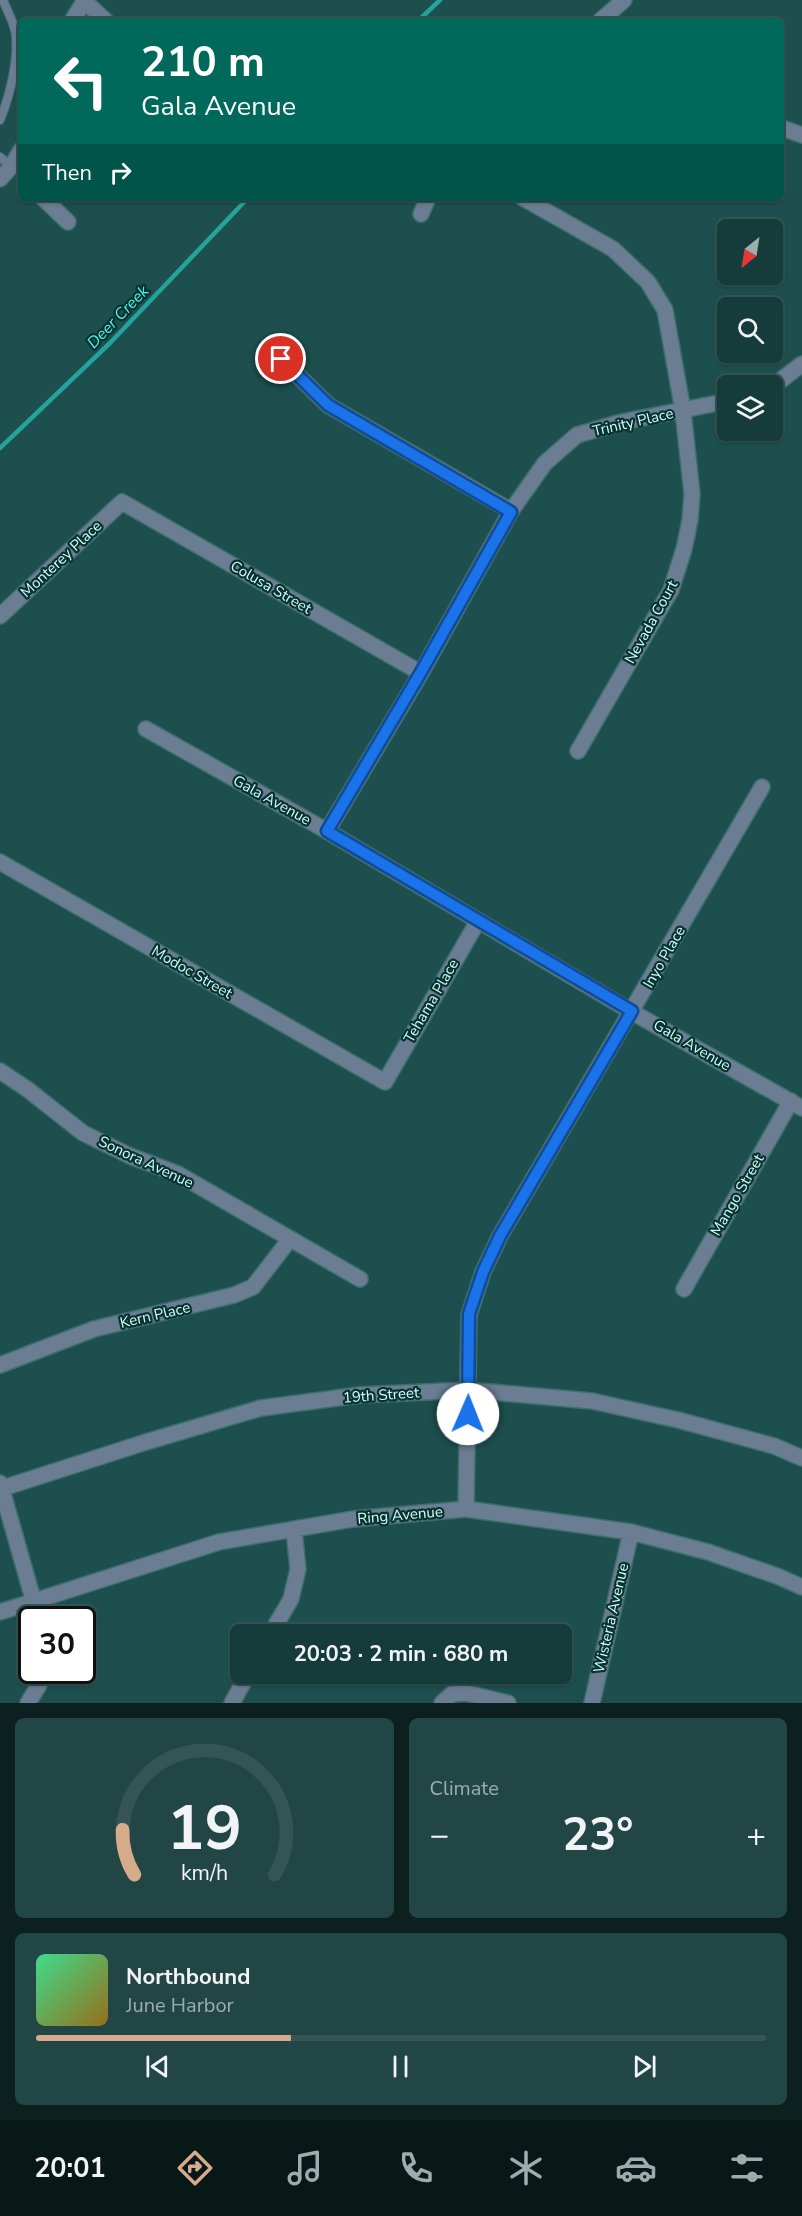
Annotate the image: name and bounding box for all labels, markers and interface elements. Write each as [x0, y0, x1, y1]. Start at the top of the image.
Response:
text: 210 m [141, 34, 265, 91]
icon: left [42, 42, 120, 120]
text: Gala Avenue [141, 88, 296, 125]
icon: right [104, 156, 137, 189]
text: Then [42, 158, 92, 188]
north arrow [717, 219, 783, 285]
map controls [717, 219, 783, 441]
water label: Deer Creek [82, 280, 154, 353]
button: search [717, 297, 783, 363]
pin [255, 333, 306, 384]
icon: arrive [264, 342, 297, 375]
button: layers [717, 375, 783, 441]
street label: Trinity Place [591, 403, 675, 441]
street label: Monterey Place [16, 516, 106, 602]
street label: Colusa Street [227, 556, 316, 619]
street label: Nevada Court [620, 576, 683, 667]
street label: Gala Avenue [229, 770, 315, 830]
street label: Inyo Place [638, 922, 690, 992]
street label: Modoc Street [148, 941, 237, 1004]
street label: Tehama Place [399, 955, 463, 1047]
street label: Gala Avenue [650, 1015, 734, 1075]
street label: Sonora Avenue [95, 1131, 197, 1193]
street label: Mango Street [706, 1150, 769, 1239]
street label: Kern Place [118, 1297, 192, 1333]
street label: 19th Street [342, 1382, 421, 1408]
position arrow [436, 1382, 500, 1446]
street label: Ring Avenue [356, 1501, 444, 1529]
street label: Wisteria Avenue [589, 1561, 633, 1675]
speed limit sign: 30 [18, 1606, 96, 1684]
text: 20:03 · 2 min · 680 m [294, 1639, 508, 1669]
text: Climate [430, 1775, 499, 1802]
text: 19 [167, 1786, 242, 1871]
text: 23° [562, 1805, 633, 1866]
text: − [430, 1813, 449, 1858]
text: + [746, 1813, 766, 1858]
text: km/h [181, 1858, 228, 1888]
text: Northbound [126, 1962, 250, 1992]
text: June Harbor [126, 1992, 234, 2019]
icon: previous [141, 2050, 174, 2083]
icon: pause [384, 2050, 417, 2083]
icon: next [628, 2050, 661, 2083]
icon: directions [174, 2147, 216, 2189]
icon: music [284, 2147, 326, 2189]
icon: phone [395, 2147, 437, 2189]
icon: climate [505, 2147, 547, 2189]
icon: car [615, 2147, 657, 2189]
icon: filters [726, 2147, 768, 2189]
text: 20:01 [34, 2150, 106, 2187]

